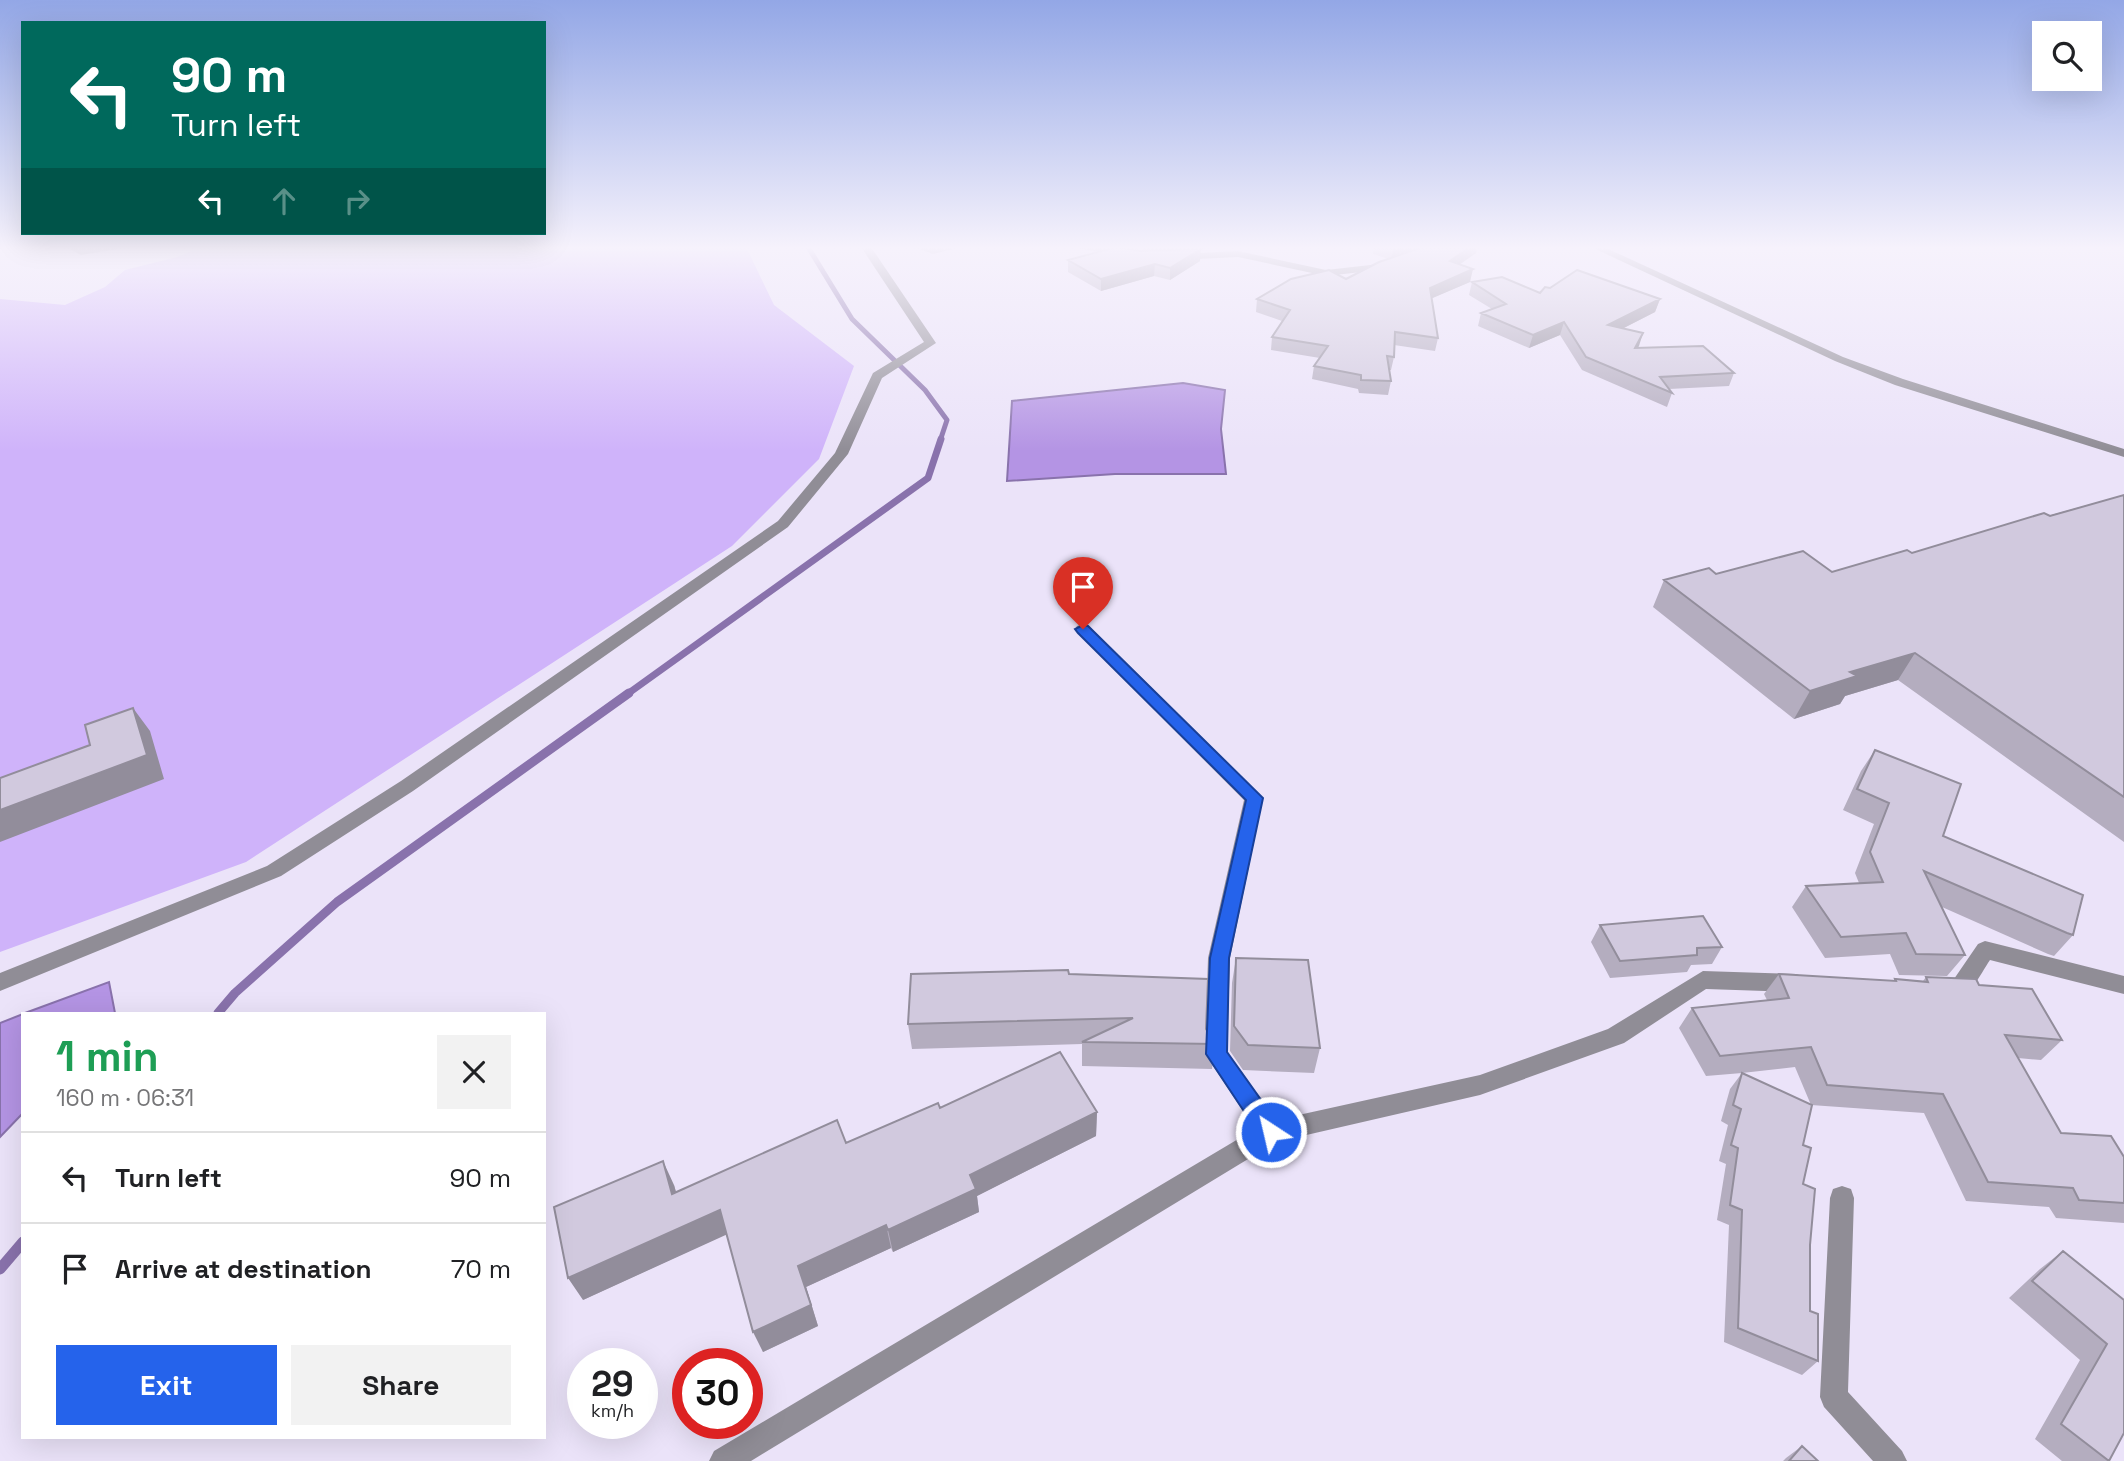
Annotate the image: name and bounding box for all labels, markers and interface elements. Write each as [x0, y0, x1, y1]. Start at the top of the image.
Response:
map controls [2032, 21, 2102, 91]
button: search [2032, 21, 2102, 91]
text: 90 m [171, 44, 287, 106]
icon: left [56, 49, 147, 140]
text: Turn left [171, 105, 301, 145]
icon: left [192, 182, 230, 220]
icon: ahead [265, 182, 303, 220]
icon: right [338, 182, 376, 220]
pin [1053, 557, 1113, 629]
icon: arrive [1064, 568, 1102, 606]
text: 1 min [56, 1030, 159, 1083]
button: close [437, 1035, 511, 1109]
text: 160 m · 06:31 [56, 1083, 194, 1113]
position arrow [1234, 1095, 1308, 1169]
icon: left [56, 1159, 94, 1197]
text: Turn left [115, 1161, 222, 1195]
text: 90 m [449, 1161, 511, 1195]
icon: arrive [56, 1250, 94, 1288]
text: Arrive at destination [115, 1252, 372, 1286]
text: 70 m [451, 1252, 511, 1286]
button: Exit [56, 1345, 277, 1425]
button: Share [291, 1345, 511, 1425]
speed limit sign: 30 [672, 1348, 763, 1439]
text: 29 [591, 1362, 634, 1406]
text: km/h [591, 1399, 634, 1422]

